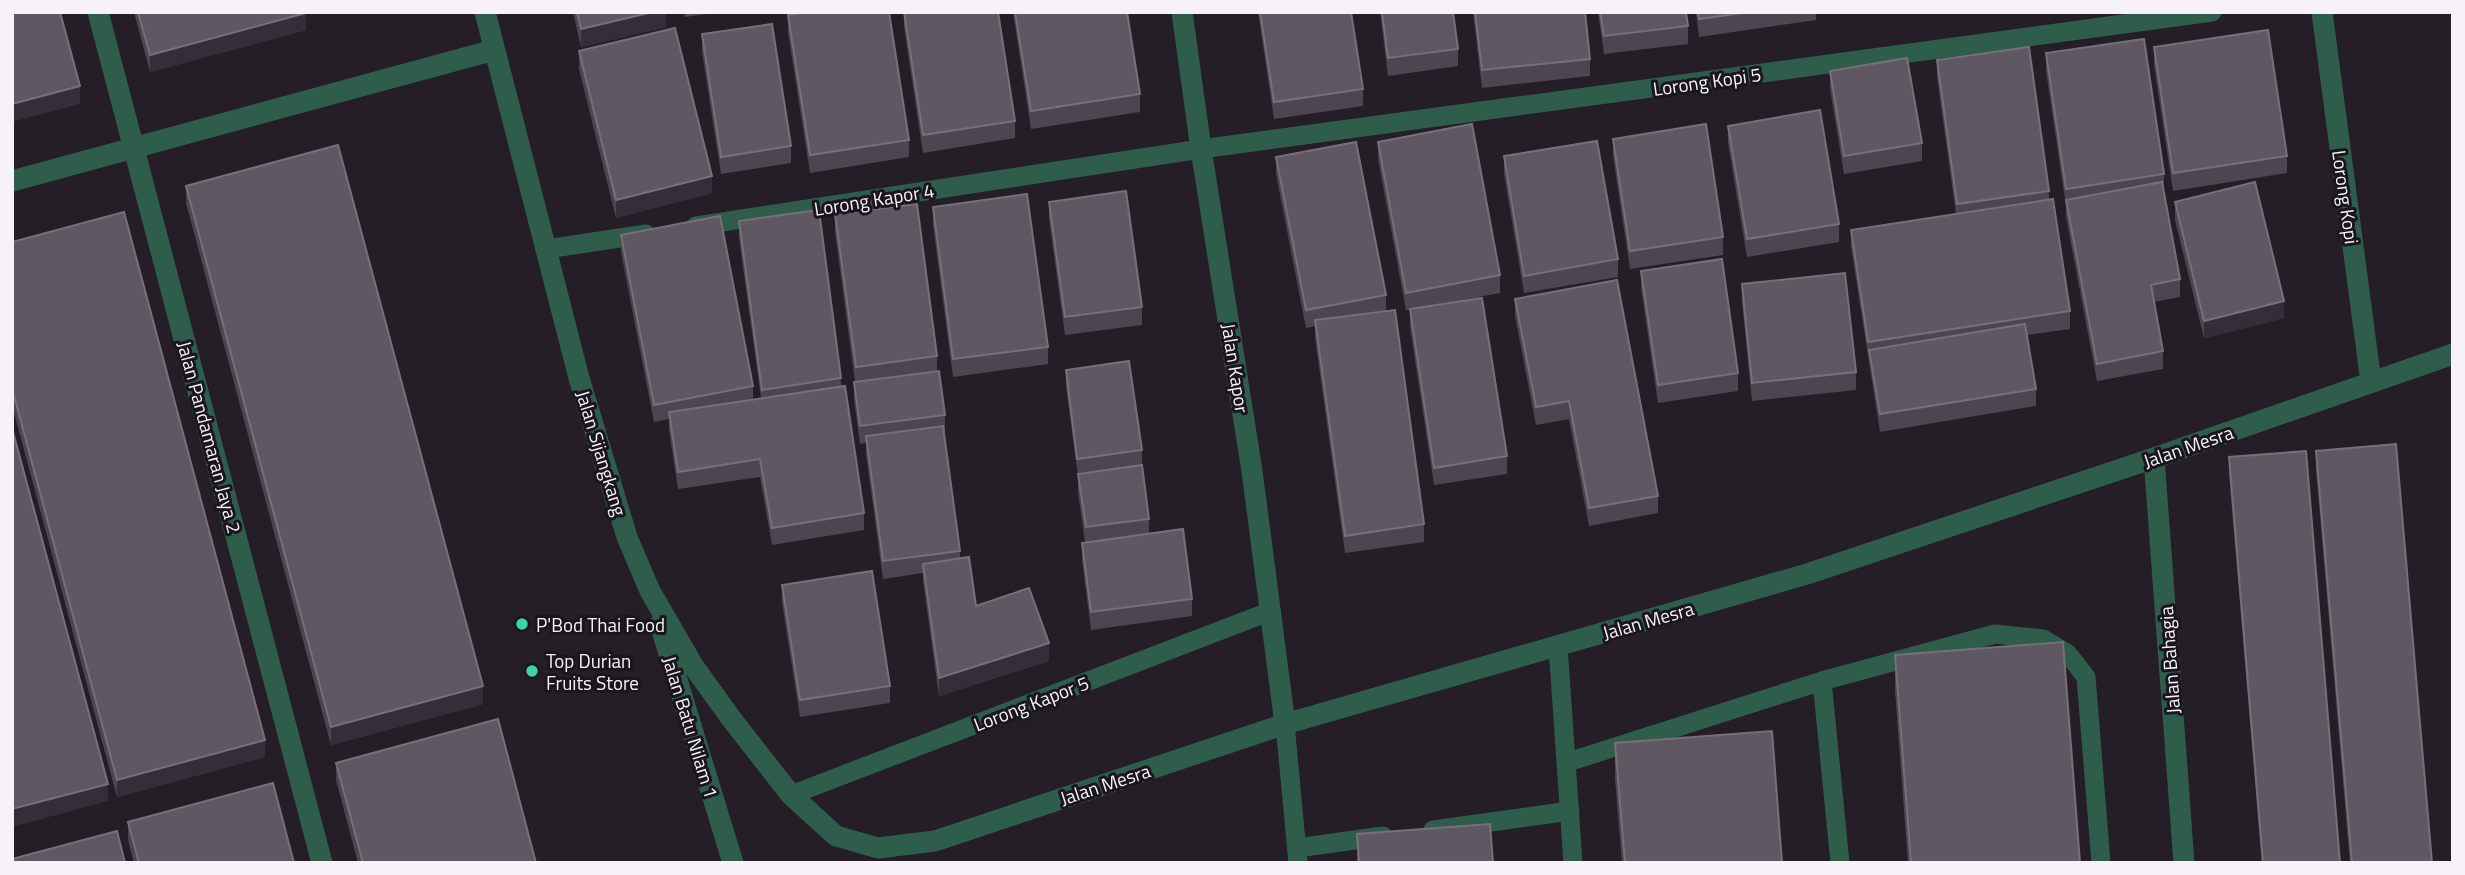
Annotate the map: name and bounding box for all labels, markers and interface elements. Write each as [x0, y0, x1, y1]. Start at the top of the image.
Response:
street label: Lorong Kopi 5 [1651, 59, 1763, 103]
street label: Lorong Kopi [2325, 148, 2367, 246]
street label: Lorong Kapor 4 [812, 175, 936, 223]
street label: Jalan Kapor [1215, 321, 1257, 415]
street label: Jalan Pandamaran Jaya 2 [170, 338, 250, 536]
street label: Jalan Sijangkang [569, 387, 635, 520]
street label: Jalan Mesra [2139, 417, 2237, 475]
street label: Jalan Mesra [1599, 593, 1697, 647]
street label: Jalan Bahagia [2151, 605, 2187, 715]
place label: P'Bod Thai Food [536, 610, 665, 639]
marker: P'Bod Thai Food [514, 616, 530, 632]
place label: Top Durian Fruits Store [546, 646, 639, 697]
street label: Jalan Batu Nilam 1 [656, 652, 726, 802]
marker: Top Durian Fruits Store [524, 663, 540, 679]
street label: Lorong Kapor 5 [969, 668, 1093, 738]
street label: Jalan Mesra [1056, 756, 1154, 812]

